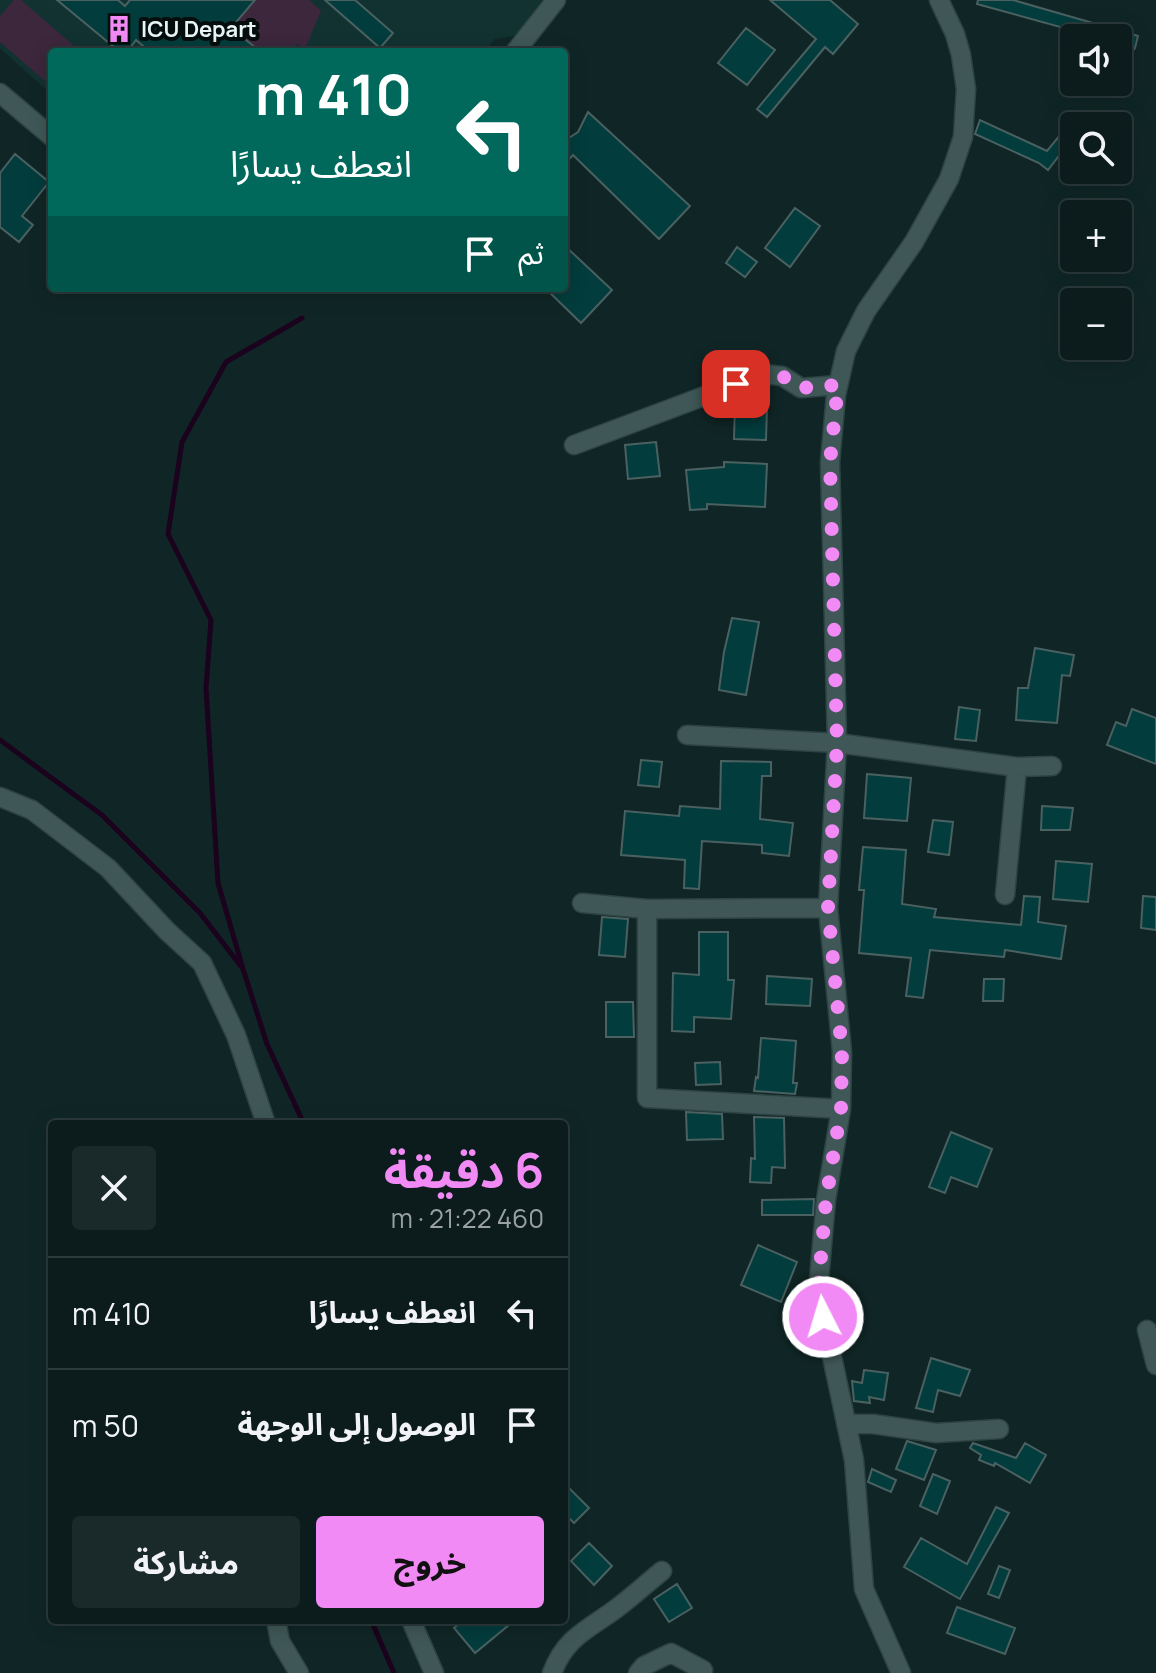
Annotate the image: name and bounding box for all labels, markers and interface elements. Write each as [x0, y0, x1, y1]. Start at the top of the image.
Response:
building icon: ICU Depart [104, 14, 134, 44]
place label: ICU Depart [141, 14, 257, 44]
map controls [1060, 24, 1132, 360]
button: sound [1060, 24, 1132, 96]
text: 410 m [255, 55, 412, 132]
icon: left [440, 80, 544, 184]
button: search [1060, 112, 1132, 184]
text: انعطف يسارًا [230, 139, 412, 188]
button: + [1060, 200, 1132, 272]
icon: arrive [458, 232, 502, 276]
text: ثم [518, 232, 544, 273]
button: − [1060, 288, 1132, 360]
pin [702, 350, 770, 418]
icon: arrive [714, 362, 758, 406]
text: 6 دقيقة [384, 1137, 544, 1202]
button: close [72, 1146, 156, 1230]
text: 460 m · 21:22 [391, 1200, 544, 1236]
position arrow [781, 1275, 865, 1359]
text: انعطف يسارًا [309, 1291, 476, 1332]
icon: left [500, 1291, 544, 1335]
text: 410 m [72, 1293, 151, 1334]
text: الوصول إلى الوجهة [237, 1403, 476, 1444]
icon: arrive [500, 1403, 544, 1447]
text: 50 m [72, 1405, 139, 1446]
button: مشاركة [72, 1516, 300, 1608]
button: خروج [316, 1516, 544, 1608]

